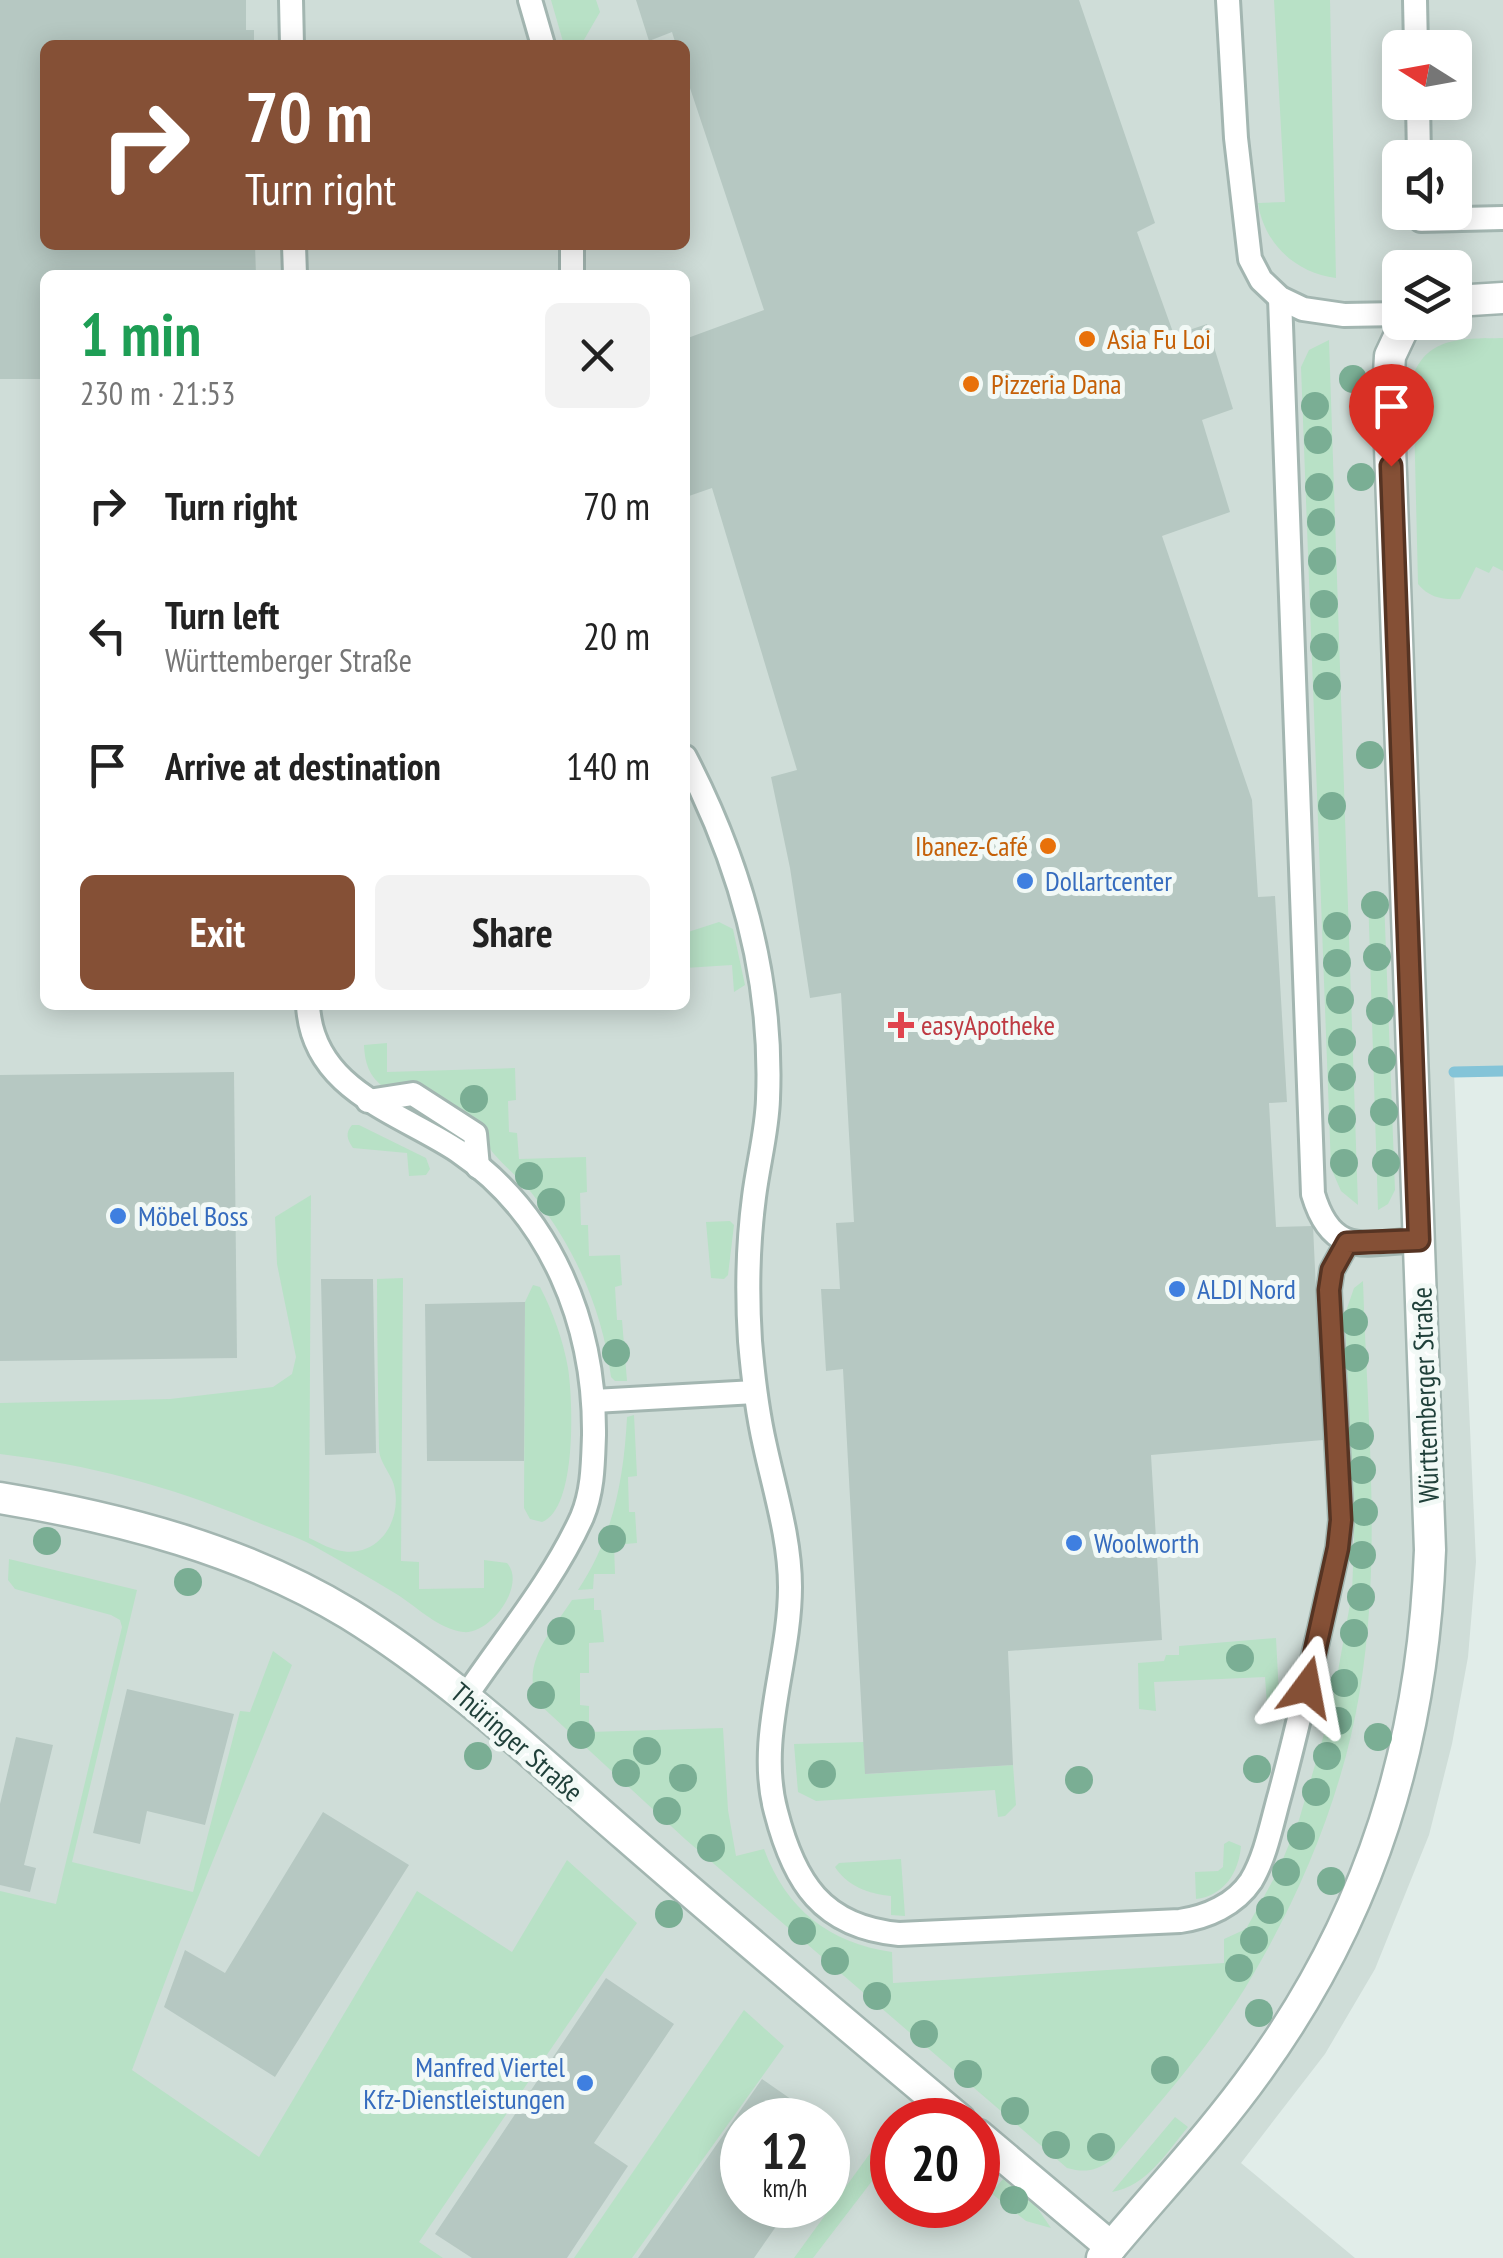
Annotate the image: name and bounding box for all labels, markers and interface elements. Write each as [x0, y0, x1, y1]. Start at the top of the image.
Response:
north arrow [1382, 30, 1472, 120]
map controls [1382, 30, 1472, 340]
text: 70 m [245, 71, 373, 161]
icon: right [80, 80, 210, 210]
button: sound [1382, 140, 1472, 230]
text: Turn right [245, 159, 396, 217]
button: layers [1382, 250, 1472, 340]
text: 1 min [80, 295, 201, 373]
button: close [545, 303, 650, 408]
place label: Asia Fu Loi [1107, 320, 1211, 357]
marker: Asia Fu Loi [1076, 328, 1098, 350]
pin [1349, 364, 1434, 467]
place label: Pizzeria Dana [991, 365, 1121, 402]
text: 230 m · 21:53 [80, 372, 235, 414]
marker: Pizzeria Dana [960, 373, 982, 395]
icon: arrive [1364, 379, 1419, 434]
icon: right [80, 478, 135, 533]
text: Turn right [165, 481, 297, 530]
text: 70 m [583, 481, 650, 530]
text: Turn left [165, 590, 279, 639]
icon: left [80, 608, 135, 663]
text: 20 m [583, 611, 650, 660]
text: Württemberger Straße [165, 639, 412, 681]
icon: arrive [80, 738, 135, 793]
text: Arrive at destination [165, 741, 441, 790]
text: 140 m [566, 741, 650, 790]
place label: Ibanez-Café [915, 827, 1028, 864]
marker: Ibanez-Café [1037, 835, 1059, 857]
place label: Dollartcenter [1045, 862, 1172, 899]
marker: Dollartcenter [1014, 870, 1036, 892]
button: Exit [80, 875, 355, 990]
button: Share [375, 875, 650, 990]
place label: easyApotheke [921, 1006, 1055, 1043]
marker: easyApotheke [890, 1014, 912, 1036]
place label: Möbel Boss [138, 1197, 248, 1234]
marker: Möbel Boss [107, 1205, 129, 1227]
place label: ALDI Nord [1197, 1270, 1296, 1307]
marker: ALDI Nord [1166, 1278, 1188, 1300]
street label: Württemberger Straße [1402, 1286, 1447, 1504]
place label: Woolworth [1094, 1524, 1199, 1561]
marker: Woolworth [1063, 1532, 1085, 1554]
position arrow [1255, 1635, 1359, 1739]
street label: Thüringer Straße [443, 1674, 591, 1809]
place label: Manfred Viertel Kfz-Dienstleistungen [363, 2048, 565, 2117]
marker: Manfred Viertel Kfz-Dienstleistungen [574, 2072, 596, 2094]
speed limit sign: 20 [870, 2098, 1000, 2228]
text: 12 [761, 2118, 809, 2183]
text: km/h [763, 2172, 807, 2204]

